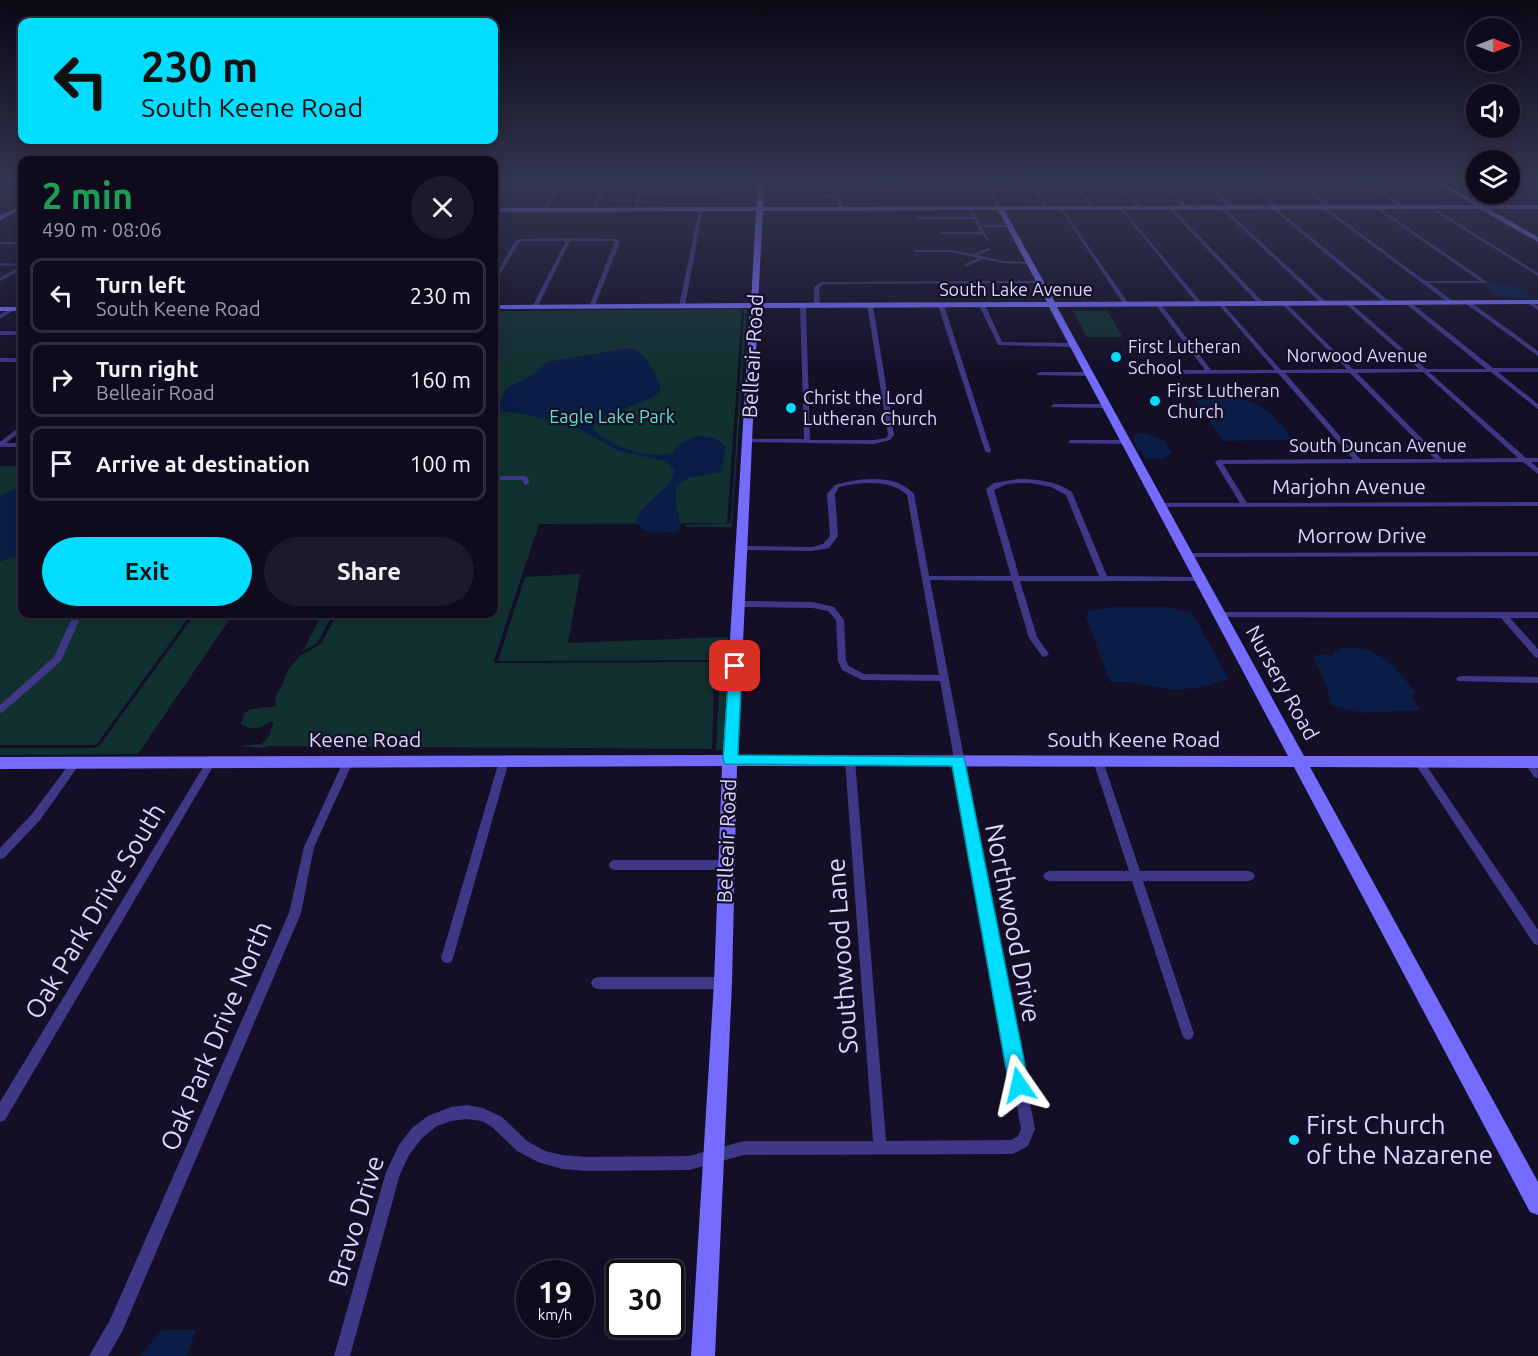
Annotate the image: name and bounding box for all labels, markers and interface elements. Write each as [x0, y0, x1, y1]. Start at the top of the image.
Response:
north arrow [1466, 18, 1520, 72]
map controls [1466, 18, 1520, 204]
icon: left [42, 42, 120, 120]
text: 230 m [141, 43, 258, 90]
button: sound [1466, 84, 1520, 138]
text: South Keene Road [141, 92, 363, 122]
button: layers [1466, 150, 1520, 204]
text: 2 min [42, 175, 133, 216]
button: close [411, 176, 474, 239]
text: 490 m · 08:06 [42, 218, 162, 241]
text: Turn left [96, 272, 186, 297]
icon: left [45, 279, 78, 312]
street label: South Lake Avenue [939, 279, 1093, 299]
text: 230 m [410, 283, 471, 308]
street label: Belleair Road [737, 293, 767, 419]
text: South Keene Road [96, 297, 261, 320]
place label: First Lutheran School [1128, 336, 1241, 377]
street label: Norwood Avenue [1287, 345, 1427, 365]
marker: First Lutheran School [1109, 350, 1123, 364]
text: Turn right [96, 356, 198, 381]
icon: right [45, 363, 78, 396]
text: 160 m [410, 367, 471, 392]
place label: First Lutheran Church [1167, 380, 1280, 421]
text: Belleair Road [96, 381, 215, 404]
place label: Christ the Lord Lutheran Church [803, 387, 937, 428]
marker: First Lutheran Church [1148, 394, 1162, 408]
marker: Christ the Lord Lutheran Church [784, 401, 798, 415]
park label: Eagle Lake Park [549, 406, 675, 426]
street label: South Duncan Avenue [1289, 435, 1467, 455]
icon: arrive [45, 447, 78, 480]
text: Arrive at destination [96, 451, 310, 476]
text: 100 m [410, 451, 471, 476]
street label: Marjohn Avenue [1272, 474, 1426, 498]
street label: Morrow Drive [1297, 523, 1427, 547]
button: Exit [42, 537, 252, 606]
button: Share [264, 537, 474, 606]
street label: Nursery Road [1241, 621, 1324, 744]
pin [709, 640, 760, 691]
icon: arrive [718, 649, 751, 682]
street label: Keene Road [309, 727, 421, 751]
street label: South Keene Road [1048, 727, 1220, 751]
street label: Belleair Road [712, 778, 740, 904]
street label: Oak Park Drive South [19, 798, 170, 1024]
street label: Northwood Drive [980, 821, 1047, 1025]
street label: Southwood Lane [820, 857, 863, 1055]
street label: Oak Park Drive North [154, 917, 277, 1155]
position arrow [987, 1053, 1051, 1117]
place label: First Church of the Nazarene [1306, 1110, 1493, 1169]
marker: First Church of the Nazarene [1287, 1133, 1301, 1147]
street label: Bravo Drive [322, 1152, 389, 1290]
speed limit sign: 30 [606, 1260, 684, 1338]
text: 19 [538, 1275, 572, 1309]
text: km/h [538, 1306, 572, 1323]

